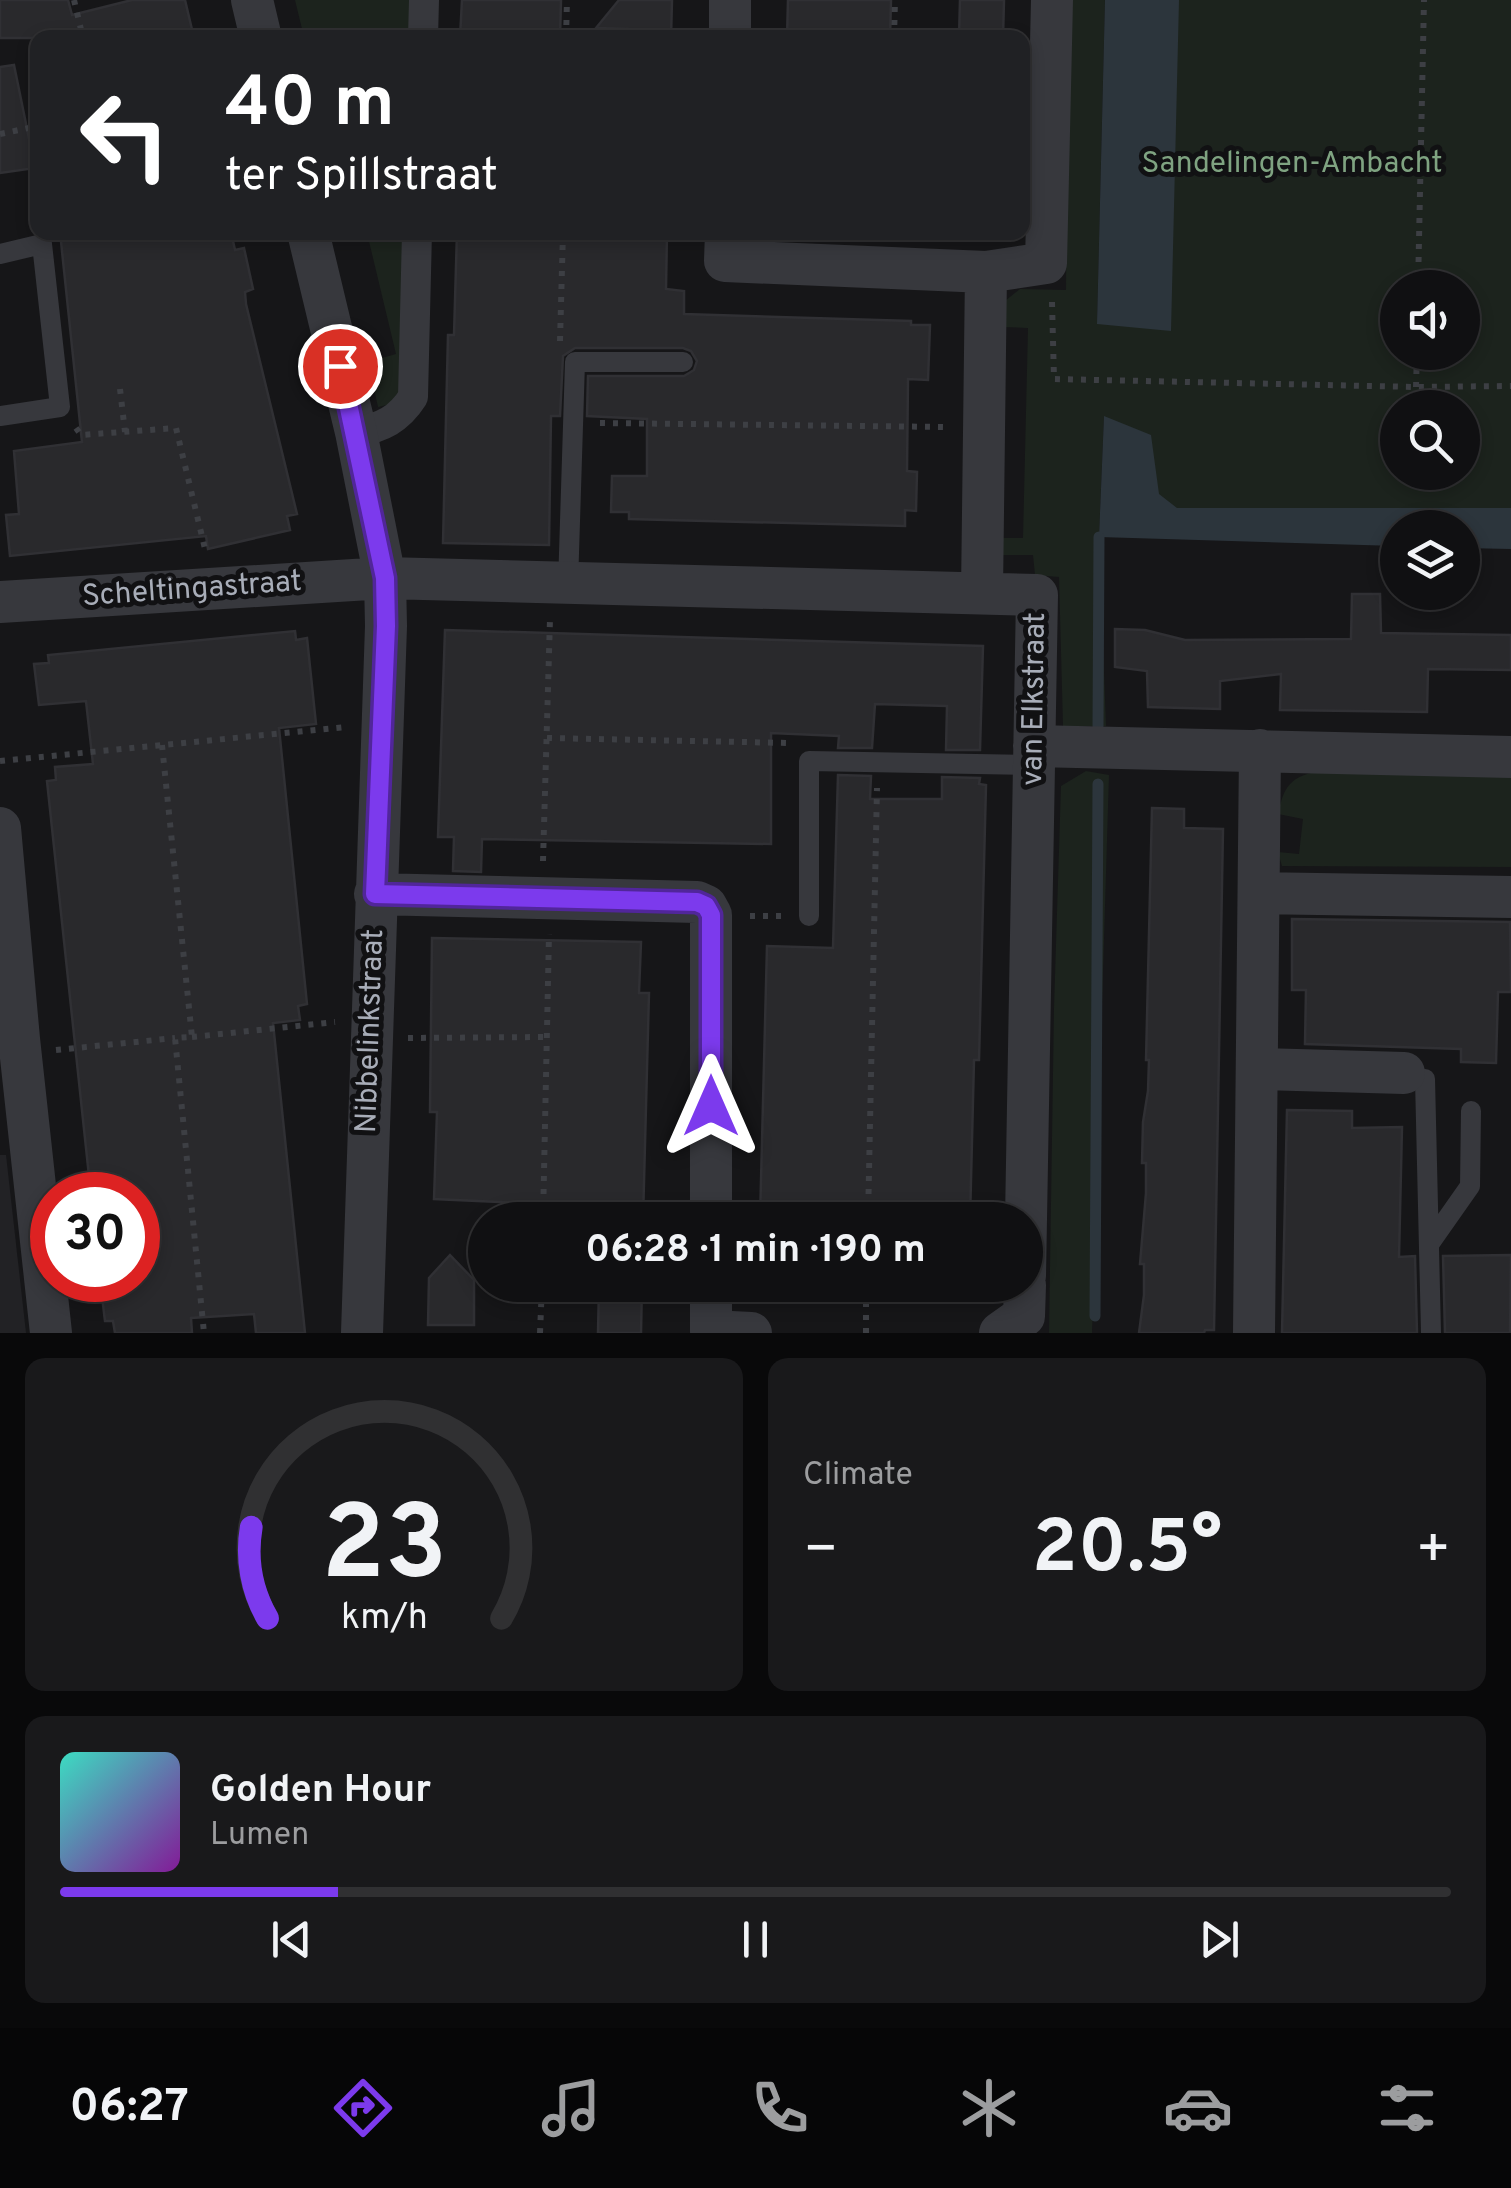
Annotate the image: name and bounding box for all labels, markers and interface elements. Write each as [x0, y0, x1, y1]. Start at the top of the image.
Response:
text: 40 m [225, 62, 395, 151]
icon: left [60, 70, 190, 200]
park label: Sandelingen-Ambacht [1142, 146, 1442, 183]
text: ter Spillstraat [225, 149, 498, 206]
map controls [1380, 270, 1480, 610]
button: sound [1380, 270, 1480, 370]
pin [298, 324, 383, 409]
icon: arrive [313, 339, 368, 394]
button: search [1380, 390, 1480, 490]
button: layers [1380, 510, 1480, 610]
street label: Scheltingastraat [81, 564, 303, 616]
street label: van Elkstraat [1015, 612, 1055, 786]
street label: Nibbelinkstraat [349, 928, 393, 1134]
position arrow [659, 1054, 763, 1158]
speed limit sign: 30 [30, 1172, 160, 1302]
text: 06:28 · 1 min · 190 m [585, 1227, 926, 1276]
text: Climate [803, 1456, 913, 1496]
text: 23 [321, 1484, 447, 1616]
text: 20.5° [1032, 1504, 1222, 1599]
text: − [803, 1517, 838, 1587]
text: + [1416, 1517, 1451, 1587]
text: km/h [341, 1596, 427, 1642]
text: Golden Hour [210, 1767, 431, 1816]
text: Lumen [210, 1816, 309, 1856]
icon: previous [264, 1912, 319, 1967]
icon: pause [728, 1912, 783, 1967]
icon: next [1192, 1912, 1247, 1967]
icon: directions [328, 2073, 398, 2143]
icon: music [536, 2073, 606, 2143]
icon: phone [745, 2073, 815, 2143]
icon: climate [954, 2073, 1024, 2143]
icon: car [1163, 2073, 1233, 2143]
icon: filters [1372, 2073, 1442, 2143]
text: 06:27 [69, 2080, 189, 2137]

